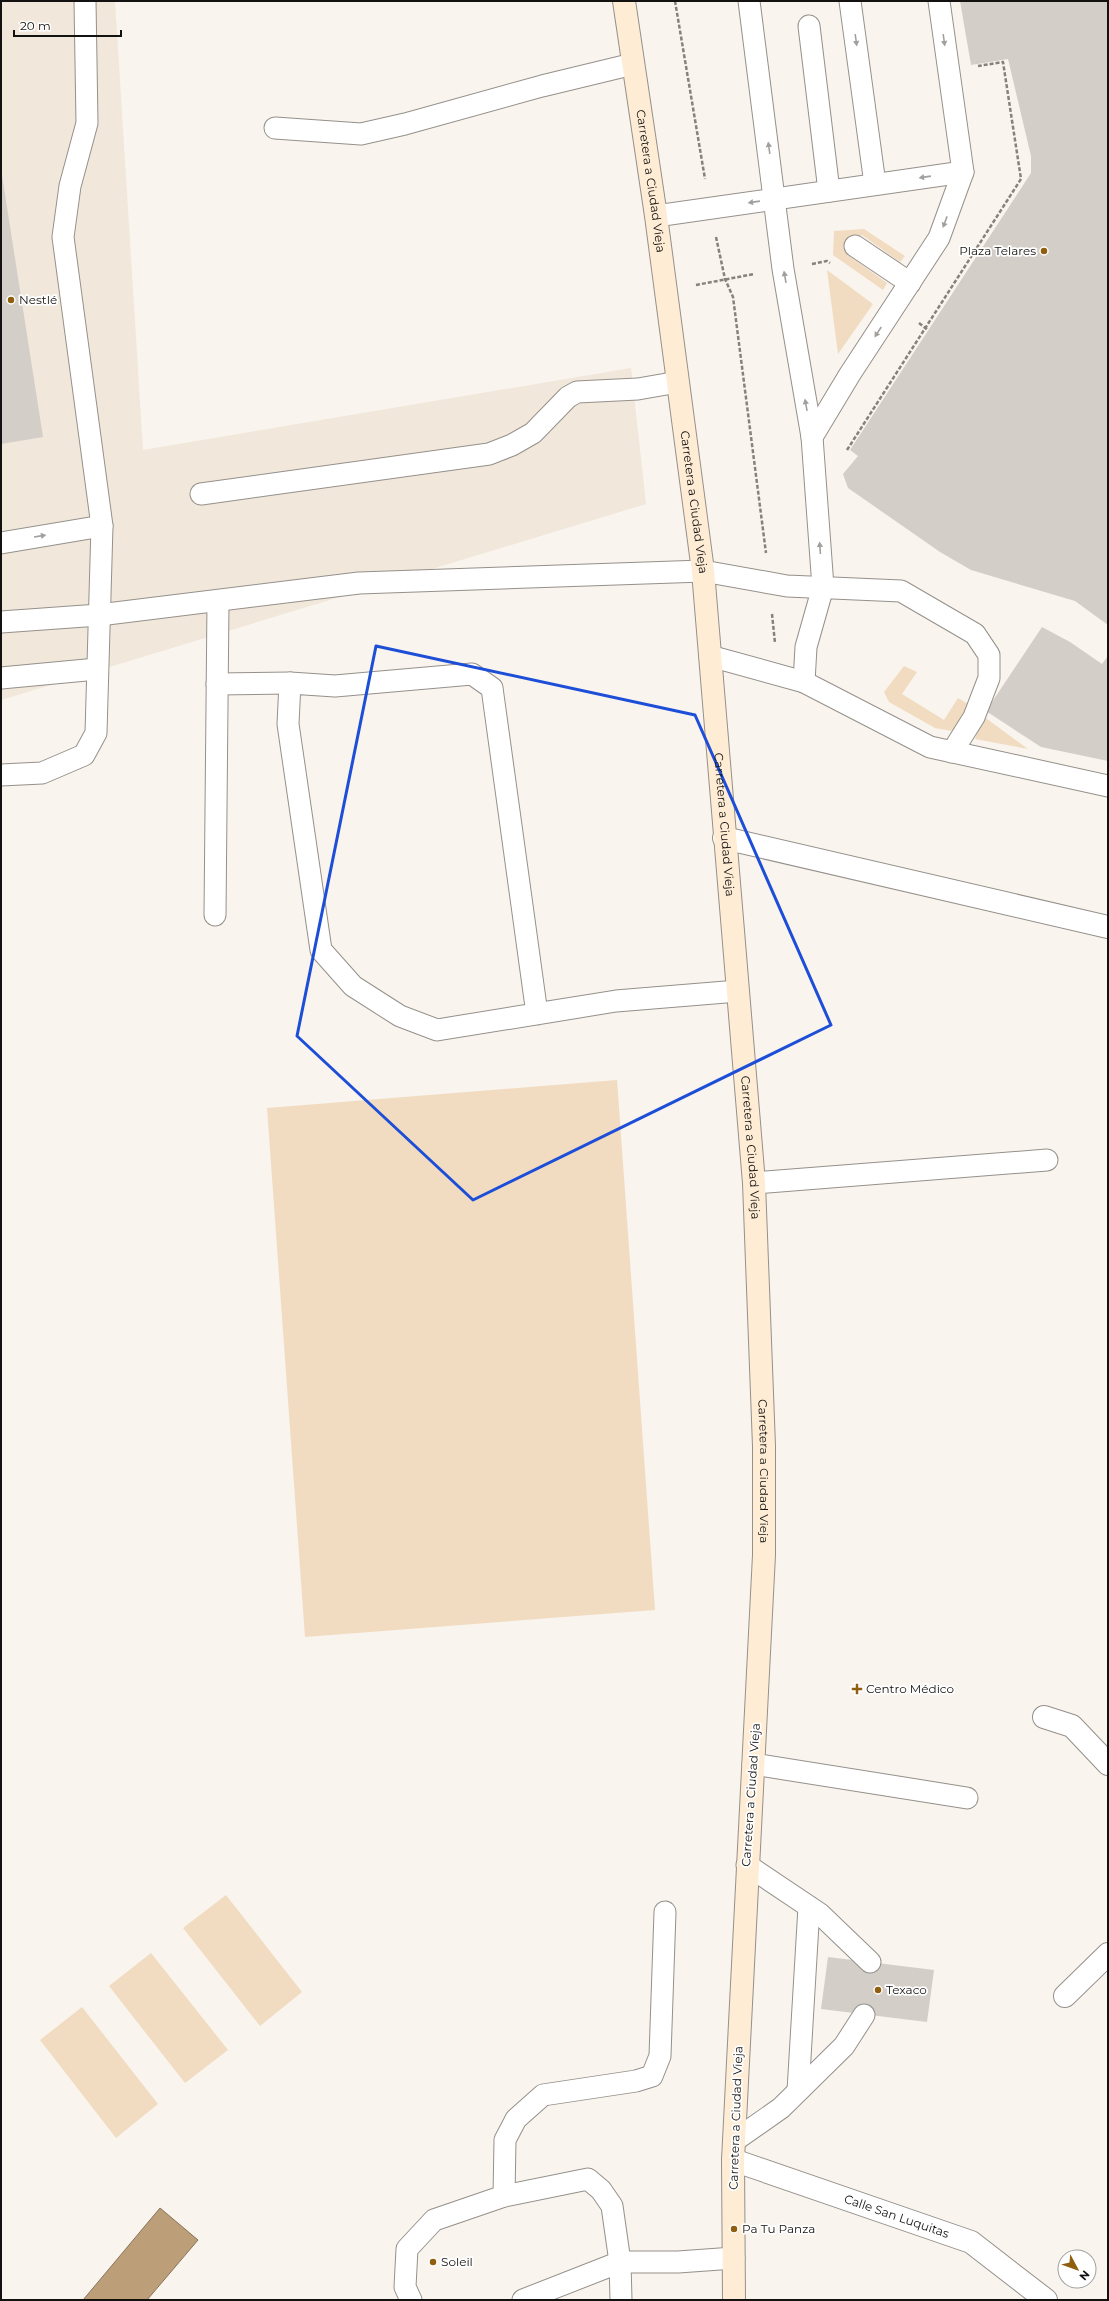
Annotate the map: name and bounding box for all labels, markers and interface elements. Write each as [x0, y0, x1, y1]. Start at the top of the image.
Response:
scale bar [14, 12, 121, 38]
text: 20 m [20, 18, 51, 33]
one-way arrow [853, 34, 859, 46]
one-way arrow [941, 34, 947, 46]
street label: Carretera a Ciudad Vieja [633, 109, 669, 253]
one-way arrow [766, 142, 772, 154]
one-way arrow [919, 174, 931, 180]
one-way arrow [748, 199, 760, 205]
one-way arrow [942, 216, 948, 228]
place label: Plaza Telares [959, 243, 1036, 258]
marker: Plaza Telares [1039, 246, 1049, 256]
one-way arrow [782, 271, 788, 283]
place label: Nestlé [19, 292, 57, 307]
marker: Nestlé [6, 295, 16, 305]
one-way arrow [874, 327, 882, 337]
one-way arrow [803, 399, 809, 411]
street label: Carretera a Ciudad Vieja [677, 430, 711, 575]
one-way arrow [33, 533, 46, 539]
one-way arrow [817, 542, 824, 554]
street label: Carretera a Ciudad Vieja [711, 752, 738, 897]
street label: Carretera a Ciudad Vieja [738, 1075, 763, 1220]
street label: Carretera a Ciudad Vieja [755, 1399, 772, 1543]
place label: Centro Médico [866, 1681, 954, 1696]
marker: Centro Médico [851, 1683, 863, 1695]
street label: Carretera a Ciudad Vieja [738, 1723, 763, 1867]
place label: Texaco [886, 1982, 927, 1997]
marker: Texaco [873, 1985, 883, 1995]
street label: Carretera a Ciudad Vieja [725, 2046, 746, 2190]
street label: Calle San Luquitas [842, 2191, 951, 2241]
place label: Pa Tu Panza [742, 2221, 815, 2236]
marker: Pa Tu Panza [729, 2224, 739, 2234]
north arrow [1057, 2249, 1097, 2289]
place label: Soleil [441, 2254, 473, 2269]
marker: Soleil [428, 2257, 438, 2267]
text: N [1076, 2268, 1093, 2284]

